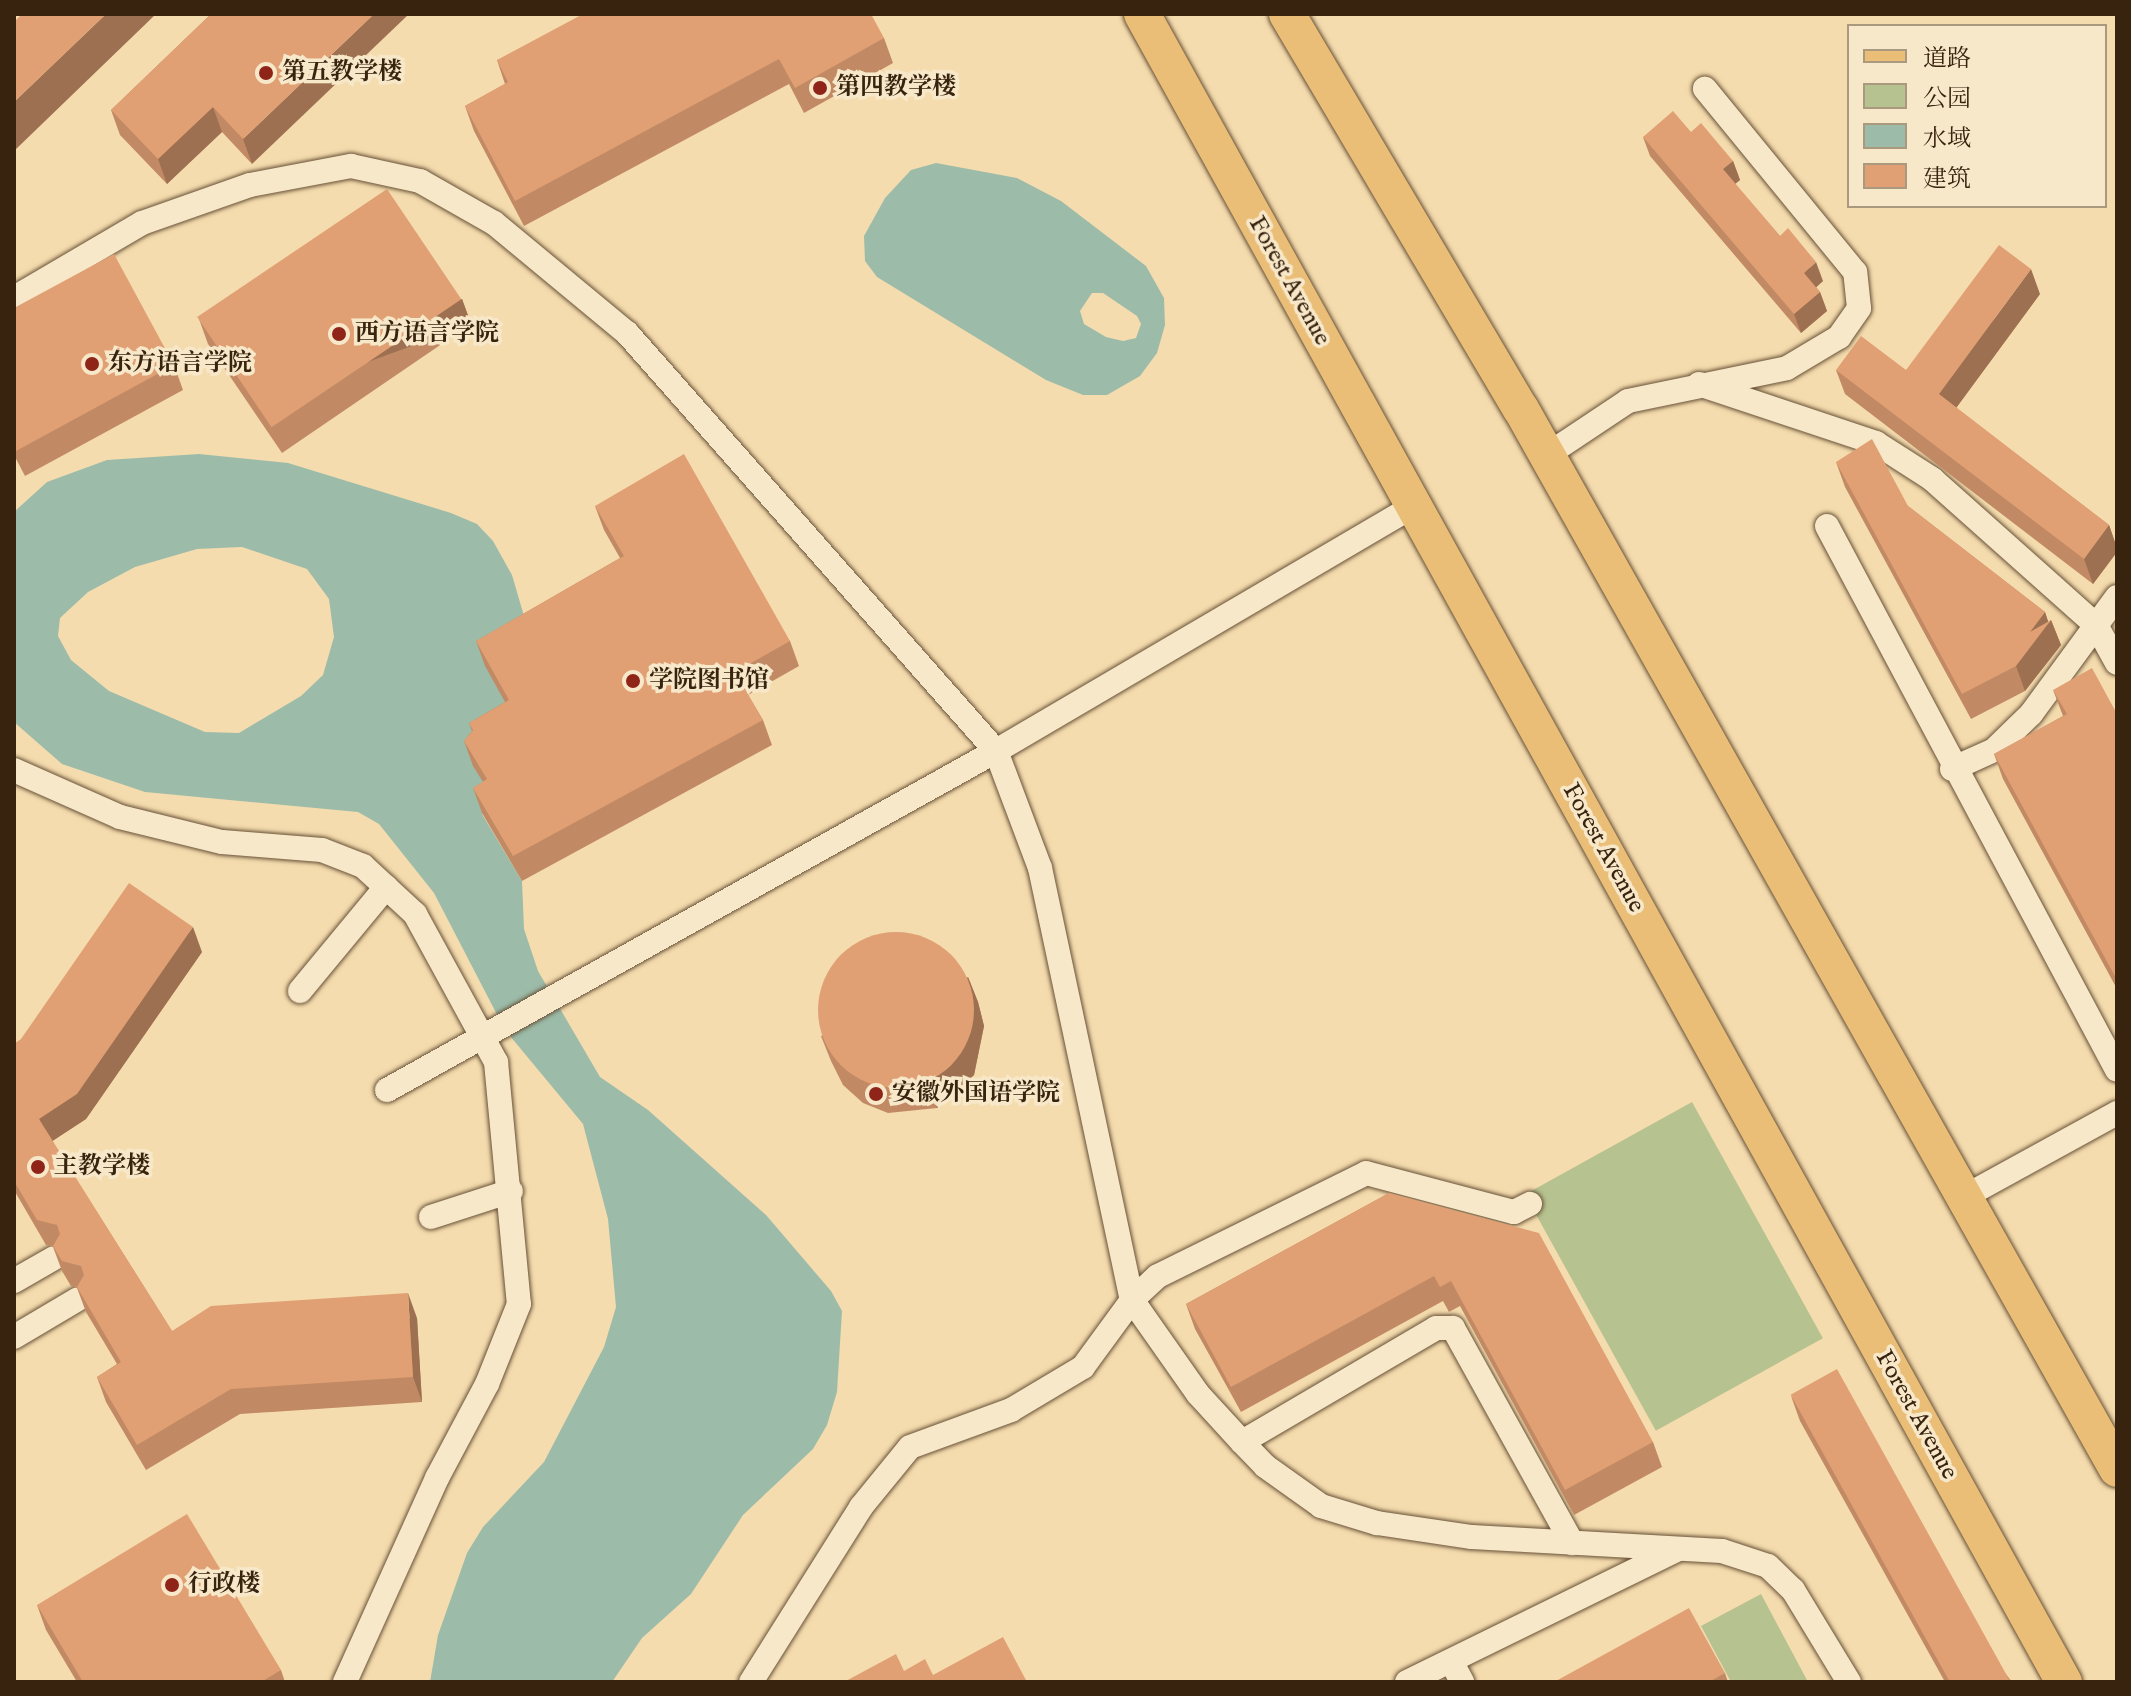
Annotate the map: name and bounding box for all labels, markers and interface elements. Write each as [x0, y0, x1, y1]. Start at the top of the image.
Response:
legend [1847, 24, 2107, 208]
text: 道路 [1923, 44, 1971, 75]
place label: 第五教学楼 [282, 59, 402, 87]
marker: 第五教学楼 [257, 64, 275, 82]
place label: 第四教学楼 [836, 74, 956, 102]
marker: 第四教学楼 [811, 79, 829, 97]
text: 公园 [1923, 84, 1971, 115]
text: 水域 [1923, 124, 1971, 155]
text: 建筑 [1923, 164, 1971, 195]
street label: Forest Avenue [1242, 211, 1336, 351]
place label: 西方语言学院 [355, 320, 499, 348]
marker: 西方语言学院 [330, 325, 348, 343]
place label: 东方语言学院 [108, 350, 252, 378]
marker: 东方语言学院 [83, 355, 101, 373]
place label: 学院图书馆 [649, 667, 769, 695]
marker: 学院图书馆 [624, 672, 642, 690]
street label: Forest Avenue [1556, 778, 1650, 918]
place label: 安徽外国语学院 [892, 1080, 1060, 1108]
marker: 安徽外国语学院 [867, 1085, 885, 1103]
place label: 主教学楼 [54, 1153, 150, 1181]
marker: 主教学楼 [29, 1158, 47, 1176]
street label: Forest Avenue [1869, 1345, 1963, 1485]
place label: 行政楼 [188, 1571, 260, 1599]
marker: 行政楼 [163, 1576, 181, 1594]

